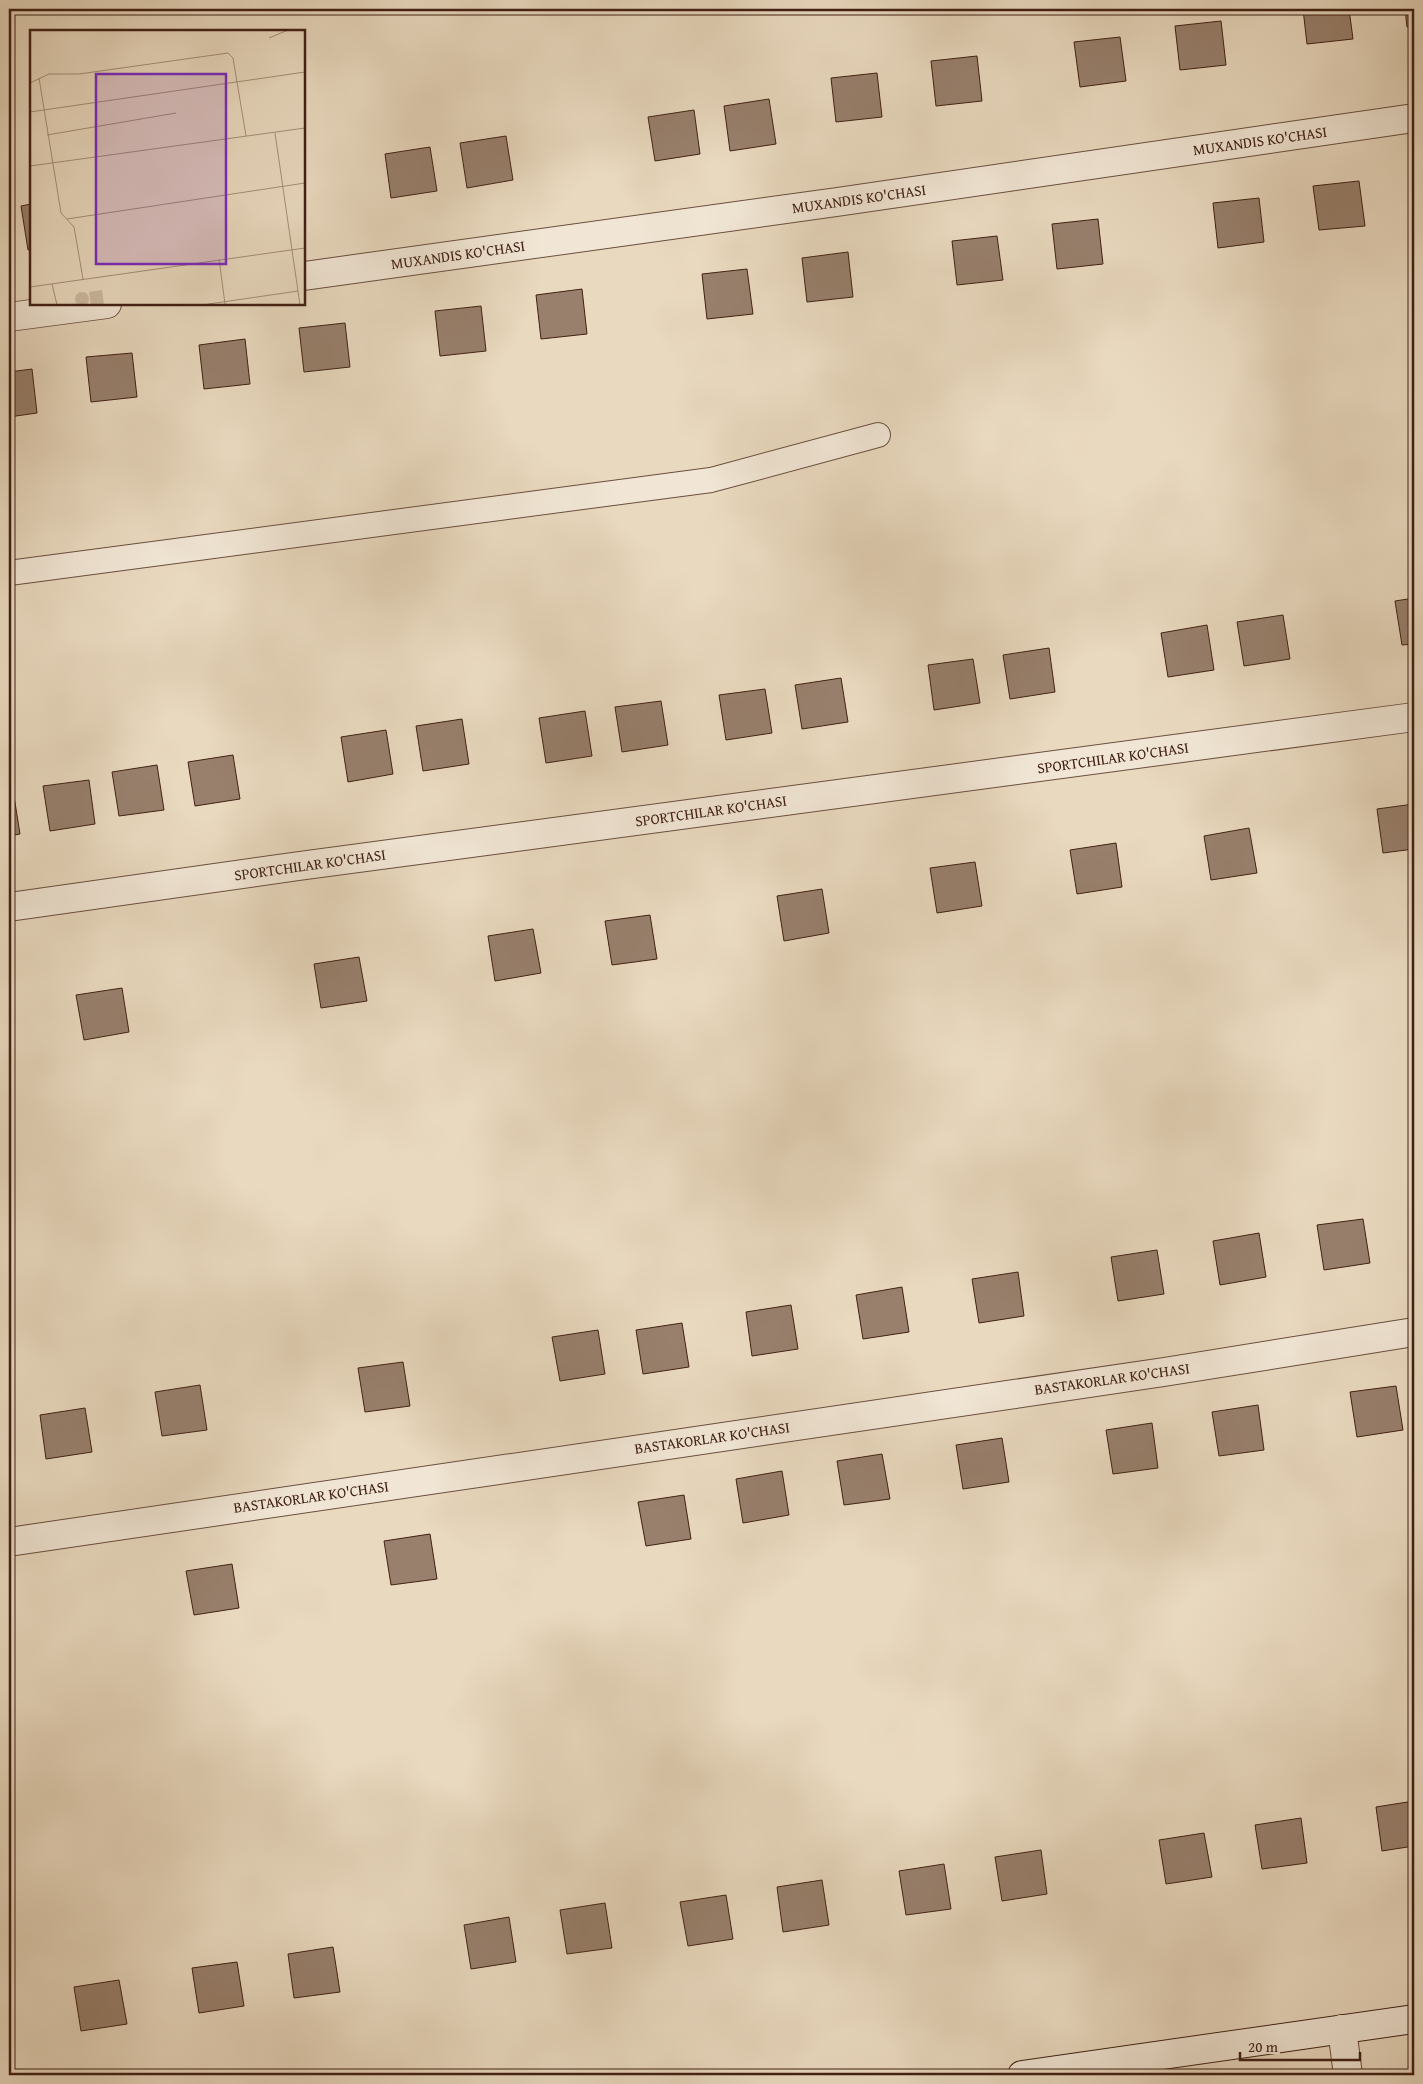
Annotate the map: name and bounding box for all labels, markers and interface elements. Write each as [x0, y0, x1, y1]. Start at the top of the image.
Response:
inset map [30, 30, 305, 305]
street label: MUXANDIS KO'CHASI [1191, 121, 1328, 160]
street label: MUXANDIS KO'CHASI [790, 179, 927, 218]
street label: MUXANDIS KO'CHASI [389, 235, 526, 274]
street label: SPORTCHILAR KO'CHASI [1036, 736, 1190, 779]
street label: SPORTCHILAR KO'CHASI [634, 789, 788, 832]
street label: SPORTCHILAR KO'CHASI [233, 843, 387, 886]
street label: BASTAKORLAR KO'CHASI [1033, 1357, 1191, 1400]
street label: BASTAKORLAR KO'CHASI [633, 1416, 791, 1459]
street label: BASTAKORLAR KO'CHASI [232, 1475, 390, 1518]
scale bar [1240, 2029, 1360, 2061]
text: 20 m [1248, 2036, 1279, 2057]

